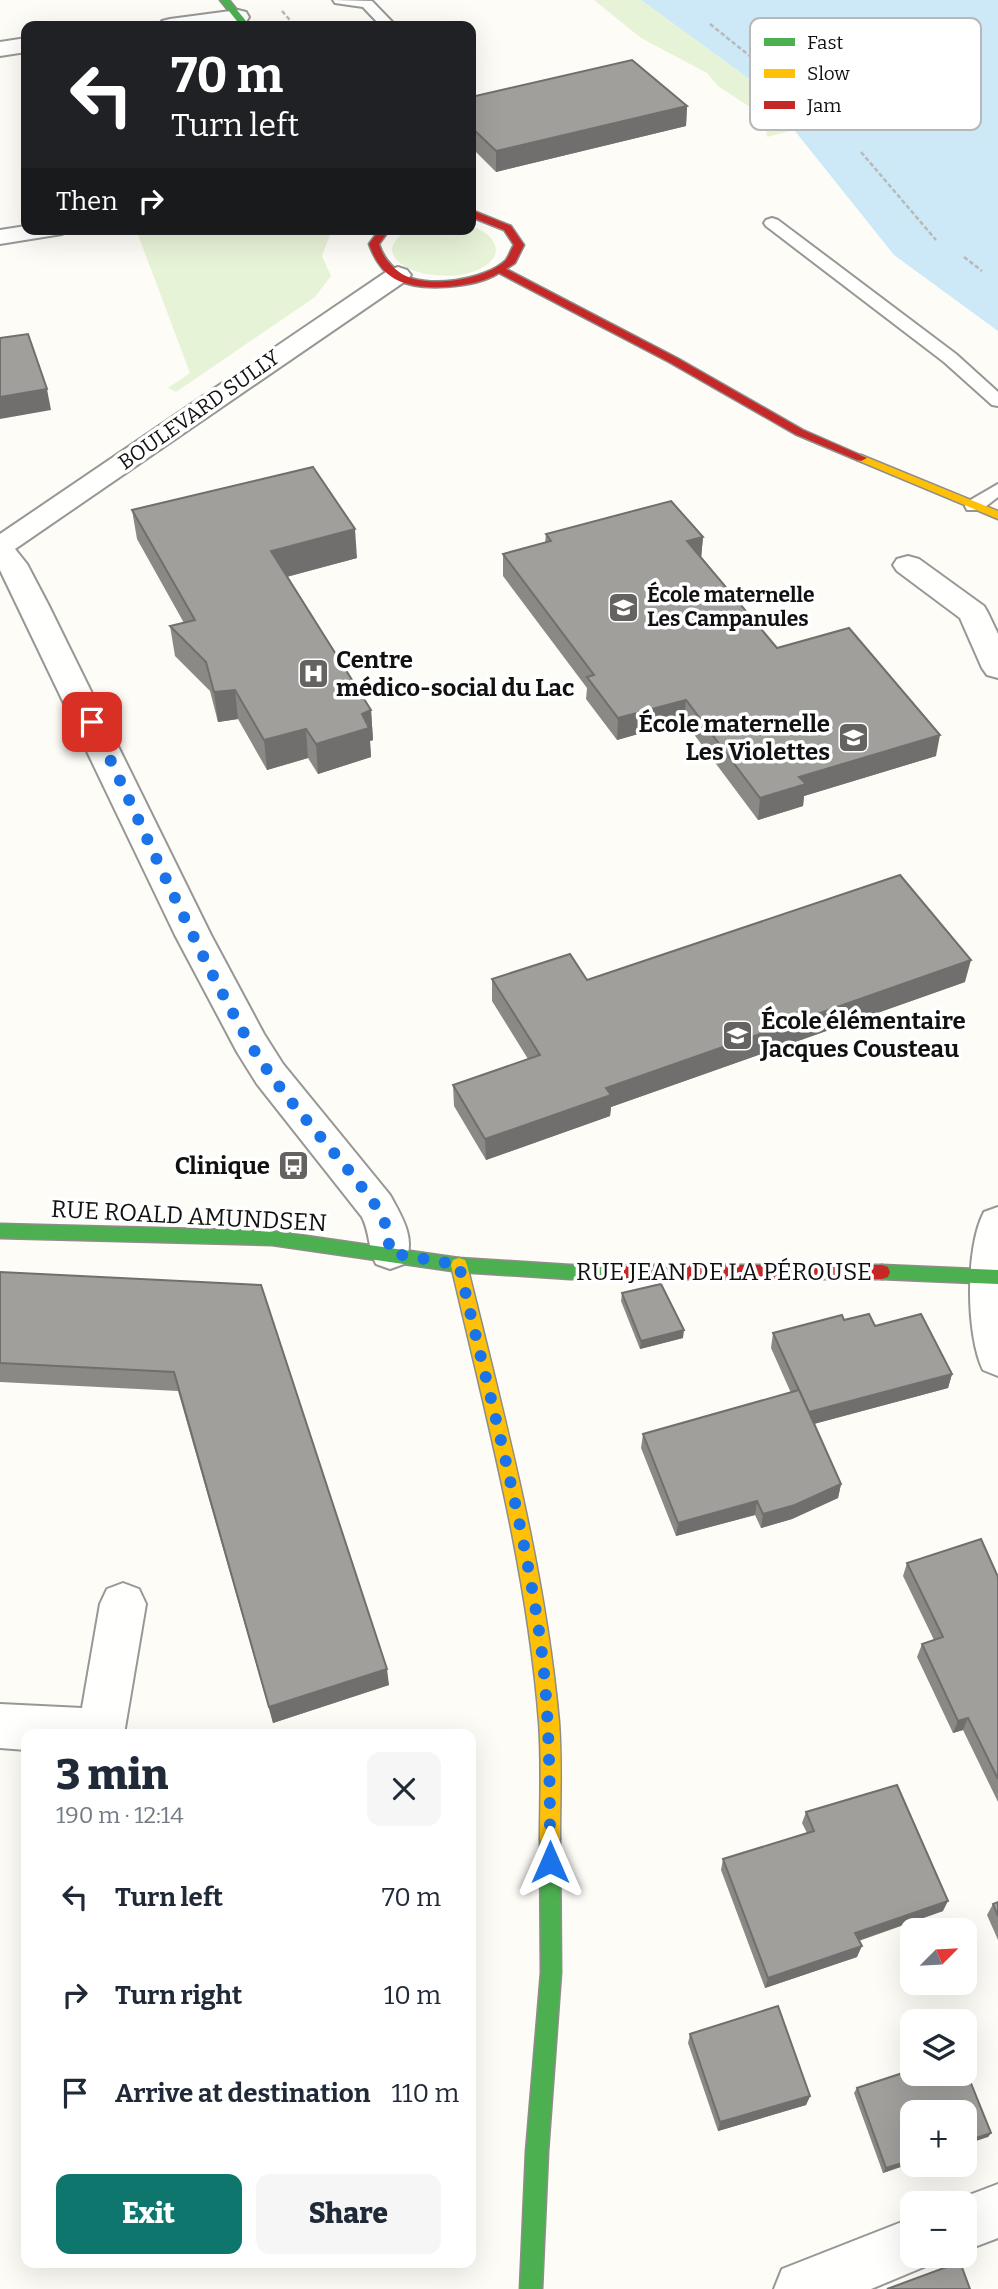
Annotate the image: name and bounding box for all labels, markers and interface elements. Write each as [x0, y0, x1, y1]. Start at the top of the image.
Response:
legend [750, 18, 981, 130]
text: Fast [807, 31, 844, 54]
text: 70 m [171, 46, 283, 105]
icon: left [56, 49, 147, 140]
text: Slow [807, 62, 850, 85]
text: Jam [806, 94, 841, 117]
text: Turn left [171, 106, 299, 144]
icon: right [132, 182, 170, 220]
text: Then [56, 186, 118, 217]
street label: BOULEVARD SULLY [113, 344, 285, 475]
place label: École maternelle Les Campanules [647, 581, 815, 632]
school or university icon: École maternelle Les Campanules [607, 590, 641, 624]
place label: Centre médico-social du Lac [336, 646, 574, 702]
hospital icon: Centre médico-social du Lac [296, 657, 330, 691]
pin [62, 692, 122, 752]
icon: arrive [73, 703, 111, 741]
place label: École maternelle Les Violettes [639, 708, 830, 766]
school or university icon: École maternelle Les Violettes [836, 721, 870, 755]
place label: École élémentaire Jacques Cousteau [759, 1005, 966, 1063]
school or university icon: École élémentaire Jacques Cousteau [721, 1018, 755, 1052]
bus stop icon: Clinique [276, 1149, 310, 1183]
place label: Clinique [175, 1152, 270, 1180]
street label: RUE ROALD AMUNDSEN [50, 1195, 328, 1237]
street label: RUE JEAN DE LA PÉROUSE [576, 1257, 872, 1286]
text: 3 min [56, 1750, 169, 1800]
button: close [367, 1752, 441, 1826]
text: 190 m · 12:14 [56, 1801, 184, 1829]
position arrow [513, 1825, 587, 1899]
icon: left [56, 1878, 94, 1916]
text: Turn left [115, 1882, 223, 1913]
text: 70 m [382, 1882, 441, 1913]
north arrow [900, 1918, 976, 1995]
map controls [900, 1918, 977, 2268]
icon: right [56, 1976, 94, 2014]
text: Turn right [115, 1980, 242, 2011]
text: 10 m [384, 1980, 441, 2011]
button: layers [900, 2009, 977, 2086]
icon: arrive [56, 2074, 94, 2112]
text: Arrive at destination [115, 2078, 370, 2109]
text: 110 m [391, 2078, 459, 2109]
button: + [900, 2100, 977, 2177]
button: Exit [56, 2174, 242, 2254]
button: Share [256, 2174, 441, 2254]
button: − [900, 2191, 977, 2268]

